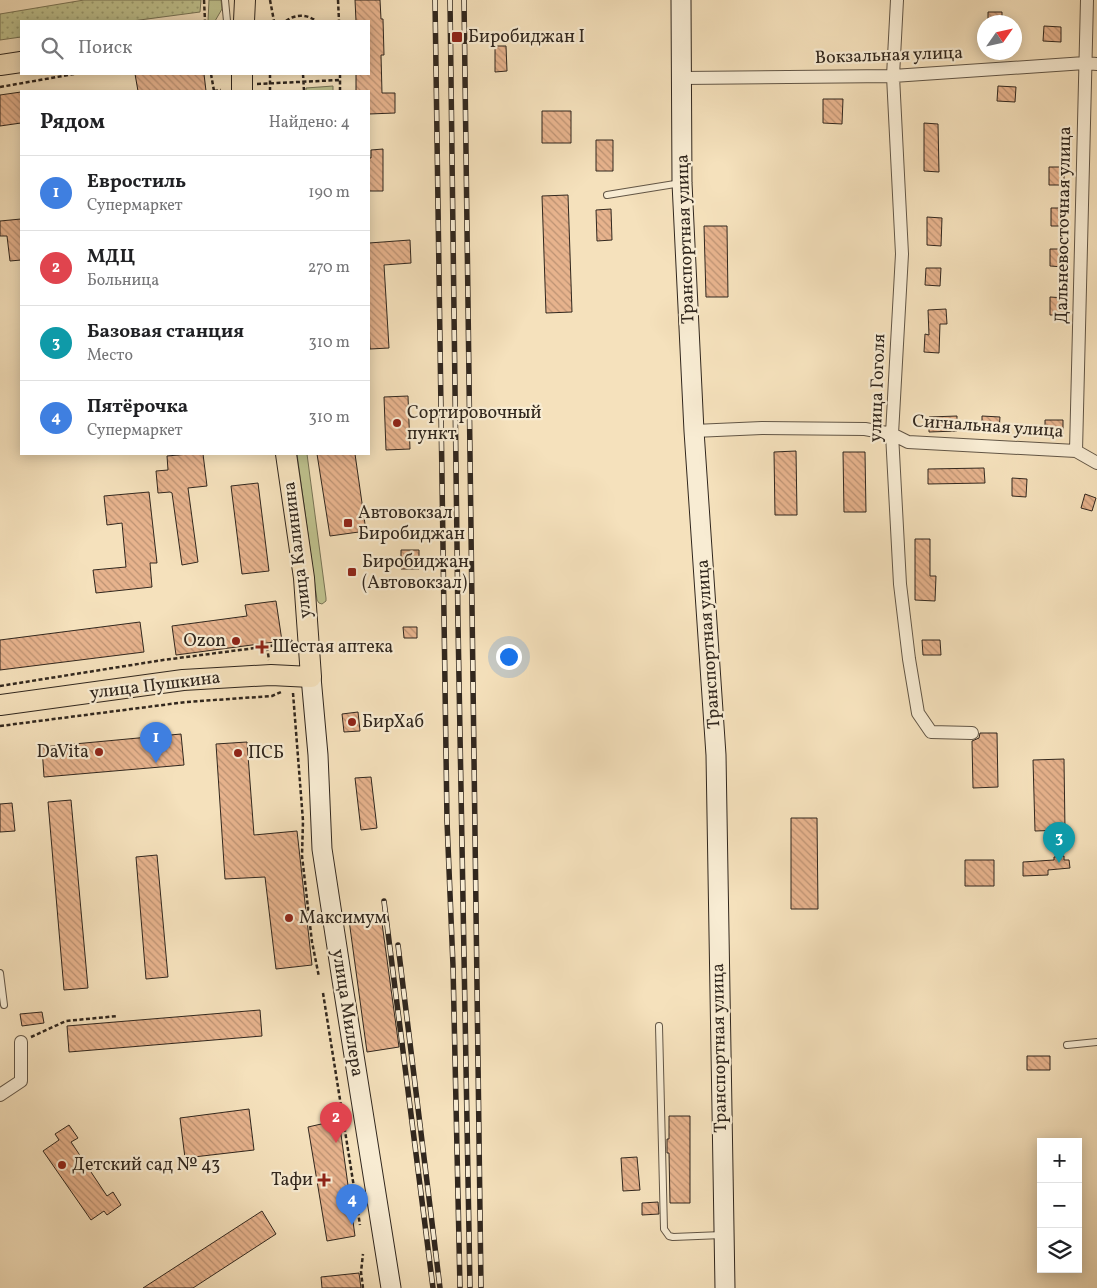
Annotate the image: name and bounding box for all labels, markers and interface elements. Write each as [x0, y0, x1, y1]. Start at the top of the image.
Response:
north arrow [977, 15, 1022, 60]
search box [20, 20, 370, 75]
place label: Биробиджан I [468, 25, 585, 50]
marker: Биробиджан I [450, 30, 464, 44]
icon: search [38, 34, 66, 62]
text: Поиск [78, 35, 132, 61]
street label: Вокзальная улица [815, 41, 964, 71]
text: Рядом [40, 108, 105, 137]
text: Найдено: 4 [269, 112, 350, 134]
street label: Дальневосточная улица [1050, 126, 1078, 324]
street label: Транспортная улица [671, 154, 701, 324]
text: Евростиль [87, 169, 186, 195]
text: 1 [53, 182, 59, 204]
text: 190 m [308, 182, 350, 204]
text: Супермаркет [87, 195, 183, 217]
text: МДЦ [87, 244, 135, 270]
text: 2 [52, 257, 60, 279]
text: 270 m [308, 257, 350, 279]
text: Больница [87, 270, 159, 292]
text: Базовая станция [87, 319, 244, 345]
text: 3 [52, 332, 60, 354]
text: 310 m [309, 332, 350, 354]
street label: улица Гоголя [864, 333, 892, 443]
text: Место [87, 345, 133, 367]
text: Пятёрочка [87, 394, 188, 420]
place label: Сортировочный пункт [407, 401, 541, 447]
text: 4 [51, 407, 61, 429]
text: 310 m [309, 407, 350, 429]
street label: Сигнальная улица [912, 409, 1064, 445]
marker: Сортировочный пункт [391, 417, 403, 429]
text: Супермаркет [87, 420, 183, 442]
street label: улица Калинина [277, 480, 319, 620]
place label: Автовокзал Биробиджан [358, 501, 465, 547]
marker: Автовокзал Биробиджан [342, 517, 354, 529]
place label: Биробиджан (Автовокзал) [362, 550, 469, 596]
street label: Транспортная улица [691, 558, 727, 730]
marker: Биробиджан (Автовокзал) [346, 566, 358, 578]
place label: Ozon [184, 629, 226, 654]
marker: Ozon [230, 635, 242, 647]
place label: Шестая аптека [272, 635, 393, 660]
marker: Шестая аптека [256, 641, 268, 653]
your location [496, 644, 522, 670]
street label: улица Пушкина [88, 666, 222, 706]
place label: БирХаб [362, 710, 424, 735]
marker: БирХаб [346, 716, 358, 728]
pin: 1 [140, 722, 172, 763]
place label: DaVita [37, 740, 89, 765]
place label: ПСБ [248, 741, 284, 766]
marker: DaVita [93, 746, 105, 758]
marker: ПСБ [232, 747, 244, 759]
pin: 3 [1043, 822, 1075, 863]
place label: Максимум [299, 906, 387, 931]
marker: Максимум [283, 912, 295, 924]
street label: улица Миллера [325, 947, 369, 1079]
street label: Транспортная улица [706, 963, 734, 1133]
pin: 2 [320, 1102, 352, 1143]
map controls [1037, 1138, 1082, 1273]
button: + [1037, 1138, 1082, 1183]
place label: Детский сад № 43 [72, 1153, 220, 1178]
marker: Детский сад № 43 [56, 1159, 68, 1171]
place label: Тафи [271, 1168, 313, 1193]
marker: Тафи [317, 1173, 331, 1187]
button: − [1037, 1183, 1082, 1228]
pin: 4 [336, 1184, 368, 1225]
button: layers [1037, 1228, 1082, 1273]

